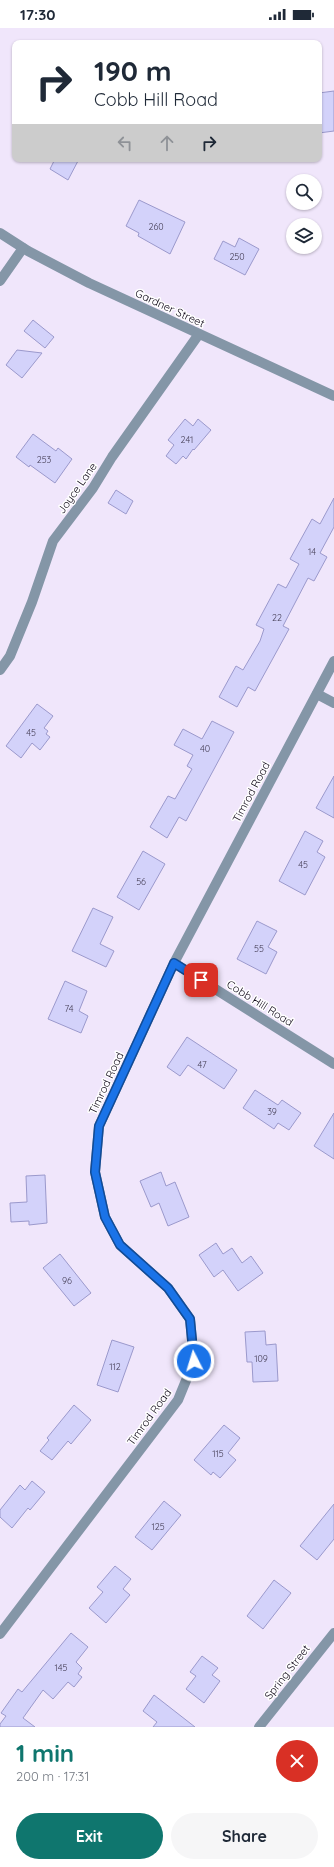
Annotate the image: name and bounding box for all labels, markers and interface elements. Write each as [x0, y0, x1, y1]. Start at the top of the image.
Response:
text: 17:30 [20, 5, 55, 24]
text: 190 m [94, 53, 172, 88]
icon: right [28, 56, 80, 108]
text: Cobb Hill Road [94, 88, 218, 111]
icon: left [114, 132, 136, 154]
icon: ahead [156, 132, 178, 154]
icon: right [198, 132, 220, 154]
map controls [286, 174, 322, 254]
button: search [286, 174, 322, 210]
button: layers [286, 218, 322, 254]
house number: 260 [148, 221, 164, 232]
house number: 250 [229, 251, 245, 262]
street label: Gardner Street [133, 286, 207, 330]
house number: 241 [181, 434, 193, 445]
house number: 253 [37, 454, 52, 465]
street label: Joyce Lane [54, 460, 100, 516]
house number: 14 [308, 546, 316, 557]
house number: 22 [272, 612, 282, 623]
house number: 45 [26, 727, 36, 738]
house number: 40 [200, 743, 210, 754]
street label: Timrod Road [229, 759, 273, 825]
house number: 45 [298, 859, 308, 870]
house number: 56 [136, 876, 146, 887]
house number: 55 [254, 943, 264, 954]
pin [184, 963, 218, 997]
icon: arrive [190, 969, 212, 991]
street label: Cobb Hill Road [224, 977, 296, 1029]
house number: 74 [64, 1003, 74, 1014]
street label: Timrod Road [86, 1050, 126, 1116]
house number: 47 [197, 1059, 207, 1070]
house number: 39 [267, 1106, 277, 1117]
house number: 96 [62, 1275, 72, 1286]
position arrow [173, 1340, 215, 1382]
house number: 109 [254, 1353, 268, 1364]
house number: 112 [109, 1361, 121, 1372]
street label: Timrod Road [124, 1386, 174, 1448]
house number: 115 [212, 1448, 224, 1459]
house number: 125 [151, 1521, 165, 1532]
street label: Spring Street [261, 1642, 313, 1702]
house number: 145 [55, 1662, 68, 1673]
text: 1 min [16, 1738, 74, 1768]
button: close [276, 1740, 318, 1782]
text: 200 m · 17:31 [16, 1768, 89, 1784]
button: Exit [16, 1813, 163, 1859]
button: Share [171, 1813, 318, 1859]

